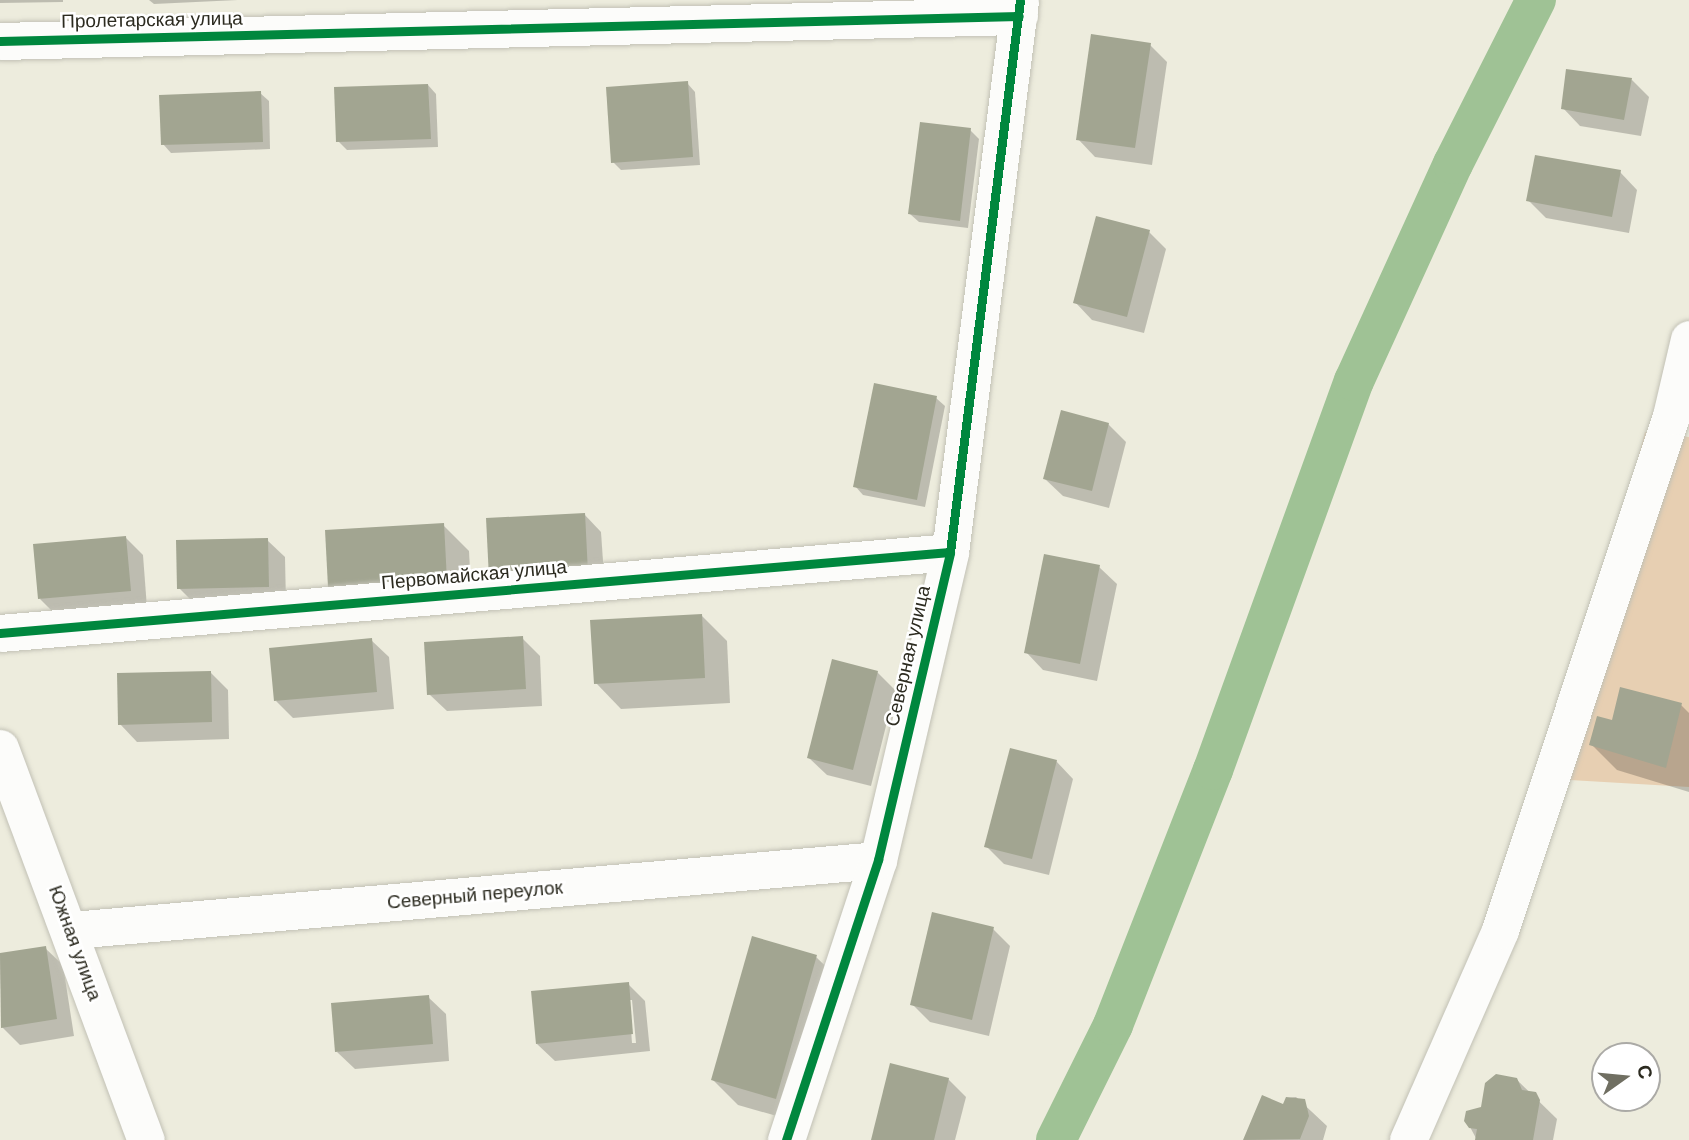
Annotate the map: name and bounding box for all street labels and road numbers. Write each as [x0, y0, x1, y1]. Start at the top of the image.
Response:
street label: Пролетарская улица [61, 7, 243, 33]
street label: Первомайская улица [380, 556, 568, 594]
street label: Северная улица [881, 583, 935, 729]
street label: Северный переулок [386, 876, 564, 914]
street label: Южная улица [44, 882, 106, 1004]

